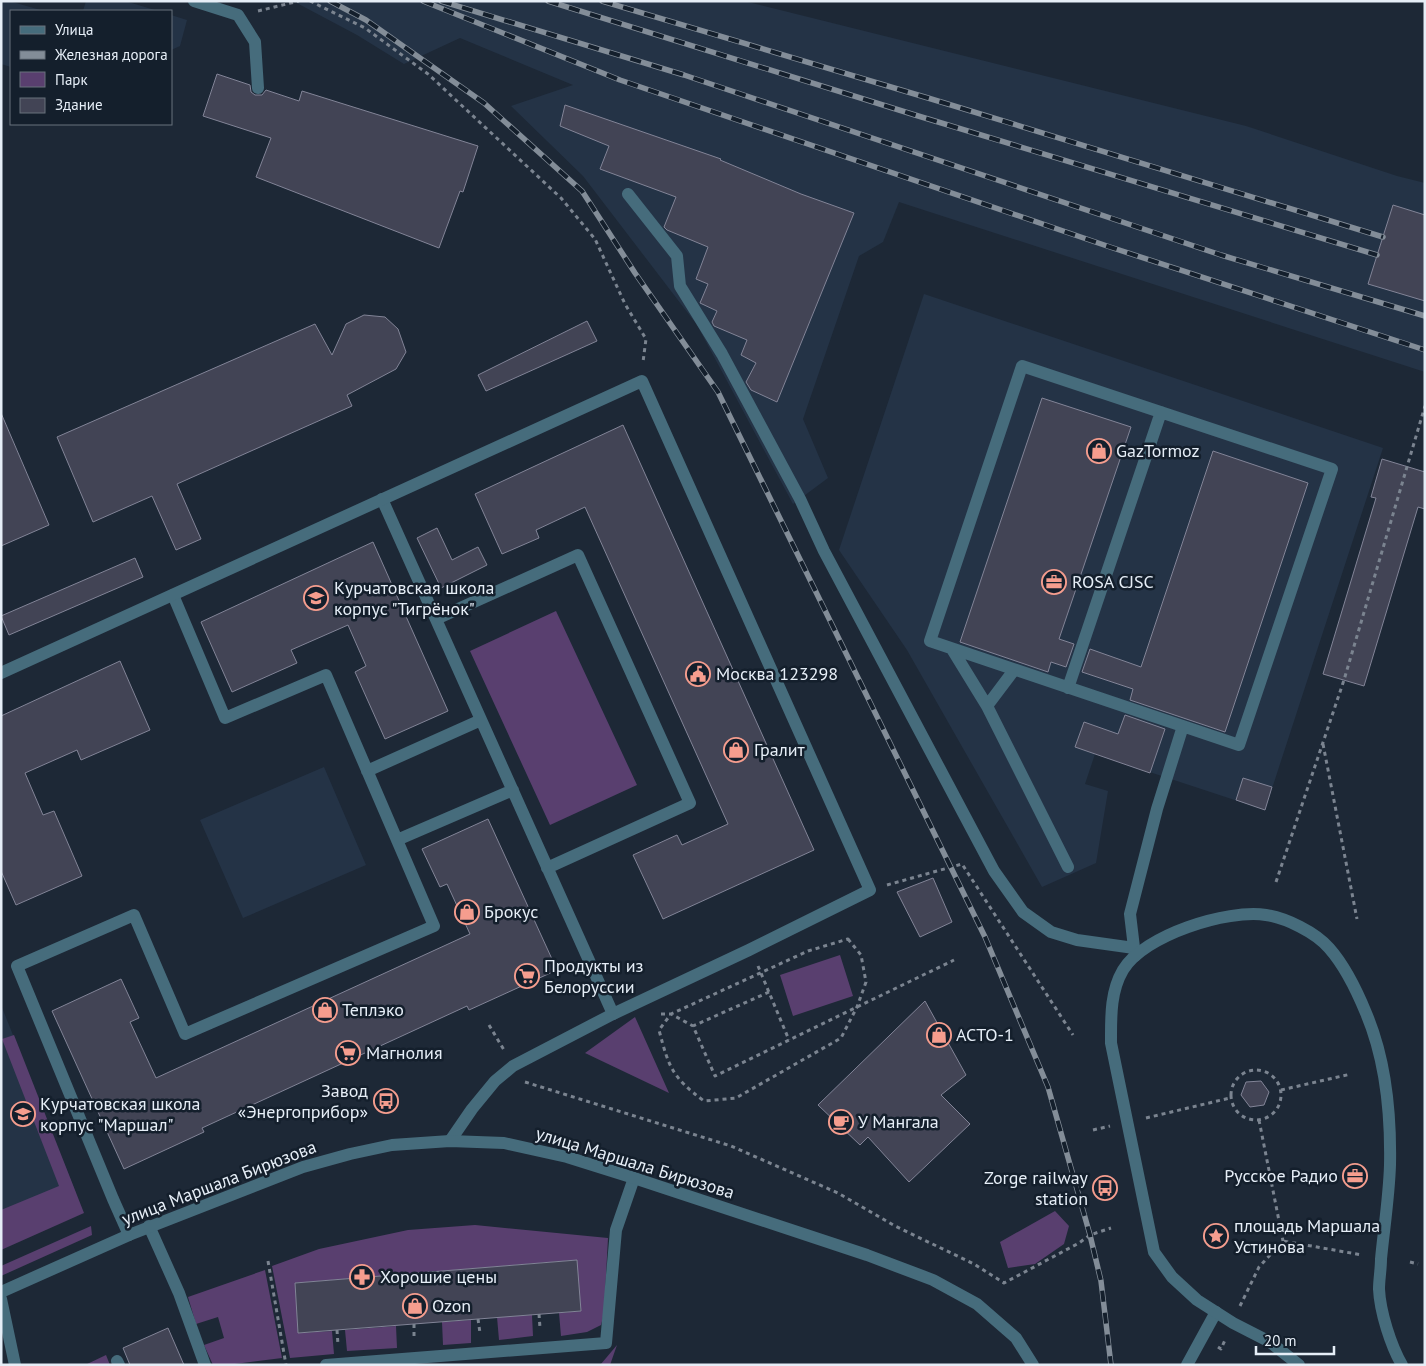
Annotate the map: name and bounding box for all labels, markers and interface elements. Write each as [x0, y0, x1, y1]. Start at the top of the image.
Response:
legend [10, 10, 172, 125]
text: Улица [55, 20, 93, 39]
text: Железная дорога [54, 45, 168, 64]
text: Парк [55, 70, 88, 89]
text: Здание [55, 95, 103, 114]
shop icon: GazTormoz [1086, 438, 1112, 464]
place label: GazTormoz [1116, 439, 1199, 462]
office icon: ROSA CJSC [1041, 569, 1067, 595]
place label: ROSA CJSC [1072, 570, 1154, 593]
place label: Курчатовская школа корпус "Тигрёнок" [334, 576, 495, 620]
school or university icon: Курчатовская школа корпус "Тигрёнок" [303, 585, 329, 611]
public building icon: Москва 123298 [685, 661, 711, 687]
place label: Москва 123298 [716, 662, 838, 685]
shop icon: Гралит [723, 737, 749, 763]
place label: Гралит [754, 738, 806, 761]
shop icon: Брокус [454, 899, 480, 925]
place label: Брокус [484, 900, 538, 923]
place label: Продукты из Белоруссии [544, 954, 644, 998]
supermarket icon: Продукты из Белоруссии [514, 963, 540, 989]
shop icon: Теплэко [312, 997, 338, 1023]
place label: Теплэко [342, 998, 404, 1021]
shop icon: АСТО-1 [926, 1022, 952, 1048]
place label: АСТО-1 [956, 1023, 1014, 1046]
supermarket icon: Магнолия [335, 1040, 361, 1066]
place label: Магнолия [366, 1041, 443, 1064]
place label: Завод «Энергоприбор» [238, 1079, 368, 1123]
bus stop icon: Завод «Энергоприбор» [373, 1088, 399, 1114]
place label: Курчатовская школа корпус "Маршал" [40, 1092, 201, 1136]
school or university icon: Курчатовская школа корпус "Маршал" [10, 1101, 36, 1127]
cafe icon: У Мангала [828, 1109, 854, 1135]
place label: У Мангала [858, 1110, 939, 1133]
street label: улица Маршала Бирюзова [533, 1121, 737, 1204]
street label: улица Маршала Бирюзова [118, 1135, 319, 1230]
office icon: Русское Радио [1342, 1163, 1368, 1189]
place label: Русское Радио [1224, 1164, 1338, 1187]
place label: Zorge railway station [984, 1166, 1089, 1210]
bus stop icon: Zorge railway station [1092, 1175, 1118, 1201]
place label: площадь Маршала Устинова [1234, 1214, 1380, 1258]
place icon: площадь Маршала Устинова [1203, 1223, 1229, 1249]
pharmacy icon: Хорошие цены [349, 1264, 375, 1290]
place label: Хорошие цены [380, 1265, 497, 1288]
shop icon: Ozon [402, 1293, 428, 1319]
place label: Ozon [432, 1294, 471, 1317]
scale bar [1256, 1324, 1334, 1356]
text: 20 m [1264, 1331, 1297, 1350]

